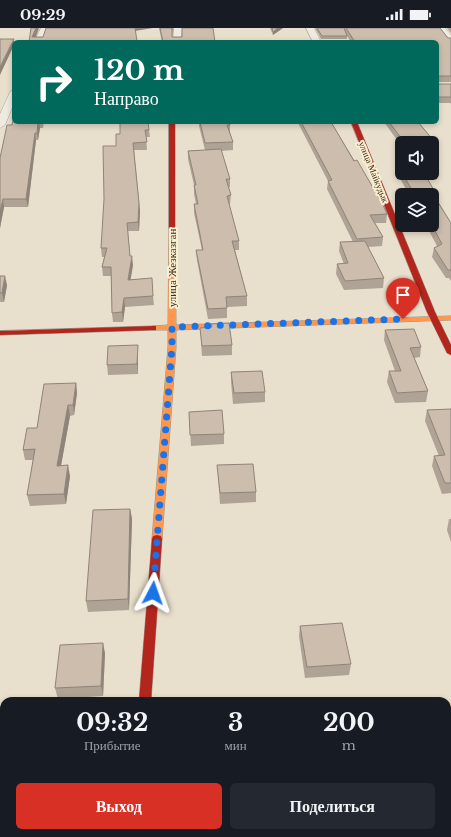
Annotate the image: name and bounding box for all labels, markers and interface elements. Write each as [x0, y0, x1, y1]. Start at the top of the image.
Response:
text: 09:29 [20, 5, 66, 24]
text: 120 m [94, 53, 184, 88]
icon: right [28, 56, 80, 108]
text: Направо [94, 88, 159, 110]
map controls [395, 136, 439, 232]
button: sound [395, 136, 439, 180]
street label: улица Майкудык [357, 140, 391, 205]
button: layers [395, 188, 439, 232]
street label: улица Жезказган [165, 229, 179, 307]
pin [386, 278, 420, 319]
icon: arrive [392, 284, 414, 306]
position arrow [132, 572, 174, 614]
text: 09:32 [76, 708, 148, 737]
text: 3 [228, 708, 243, 737]
text: 200 [323, 708, 375, 737]
text: Прибытие [84, 737, 141, 754]
text: мин [225, 737, 247, 754]
text: m [342, 737, 356, 754]
button: Выход [16, 783, 222, 829]
button: Поделиться [230, 783, 435, 829]

